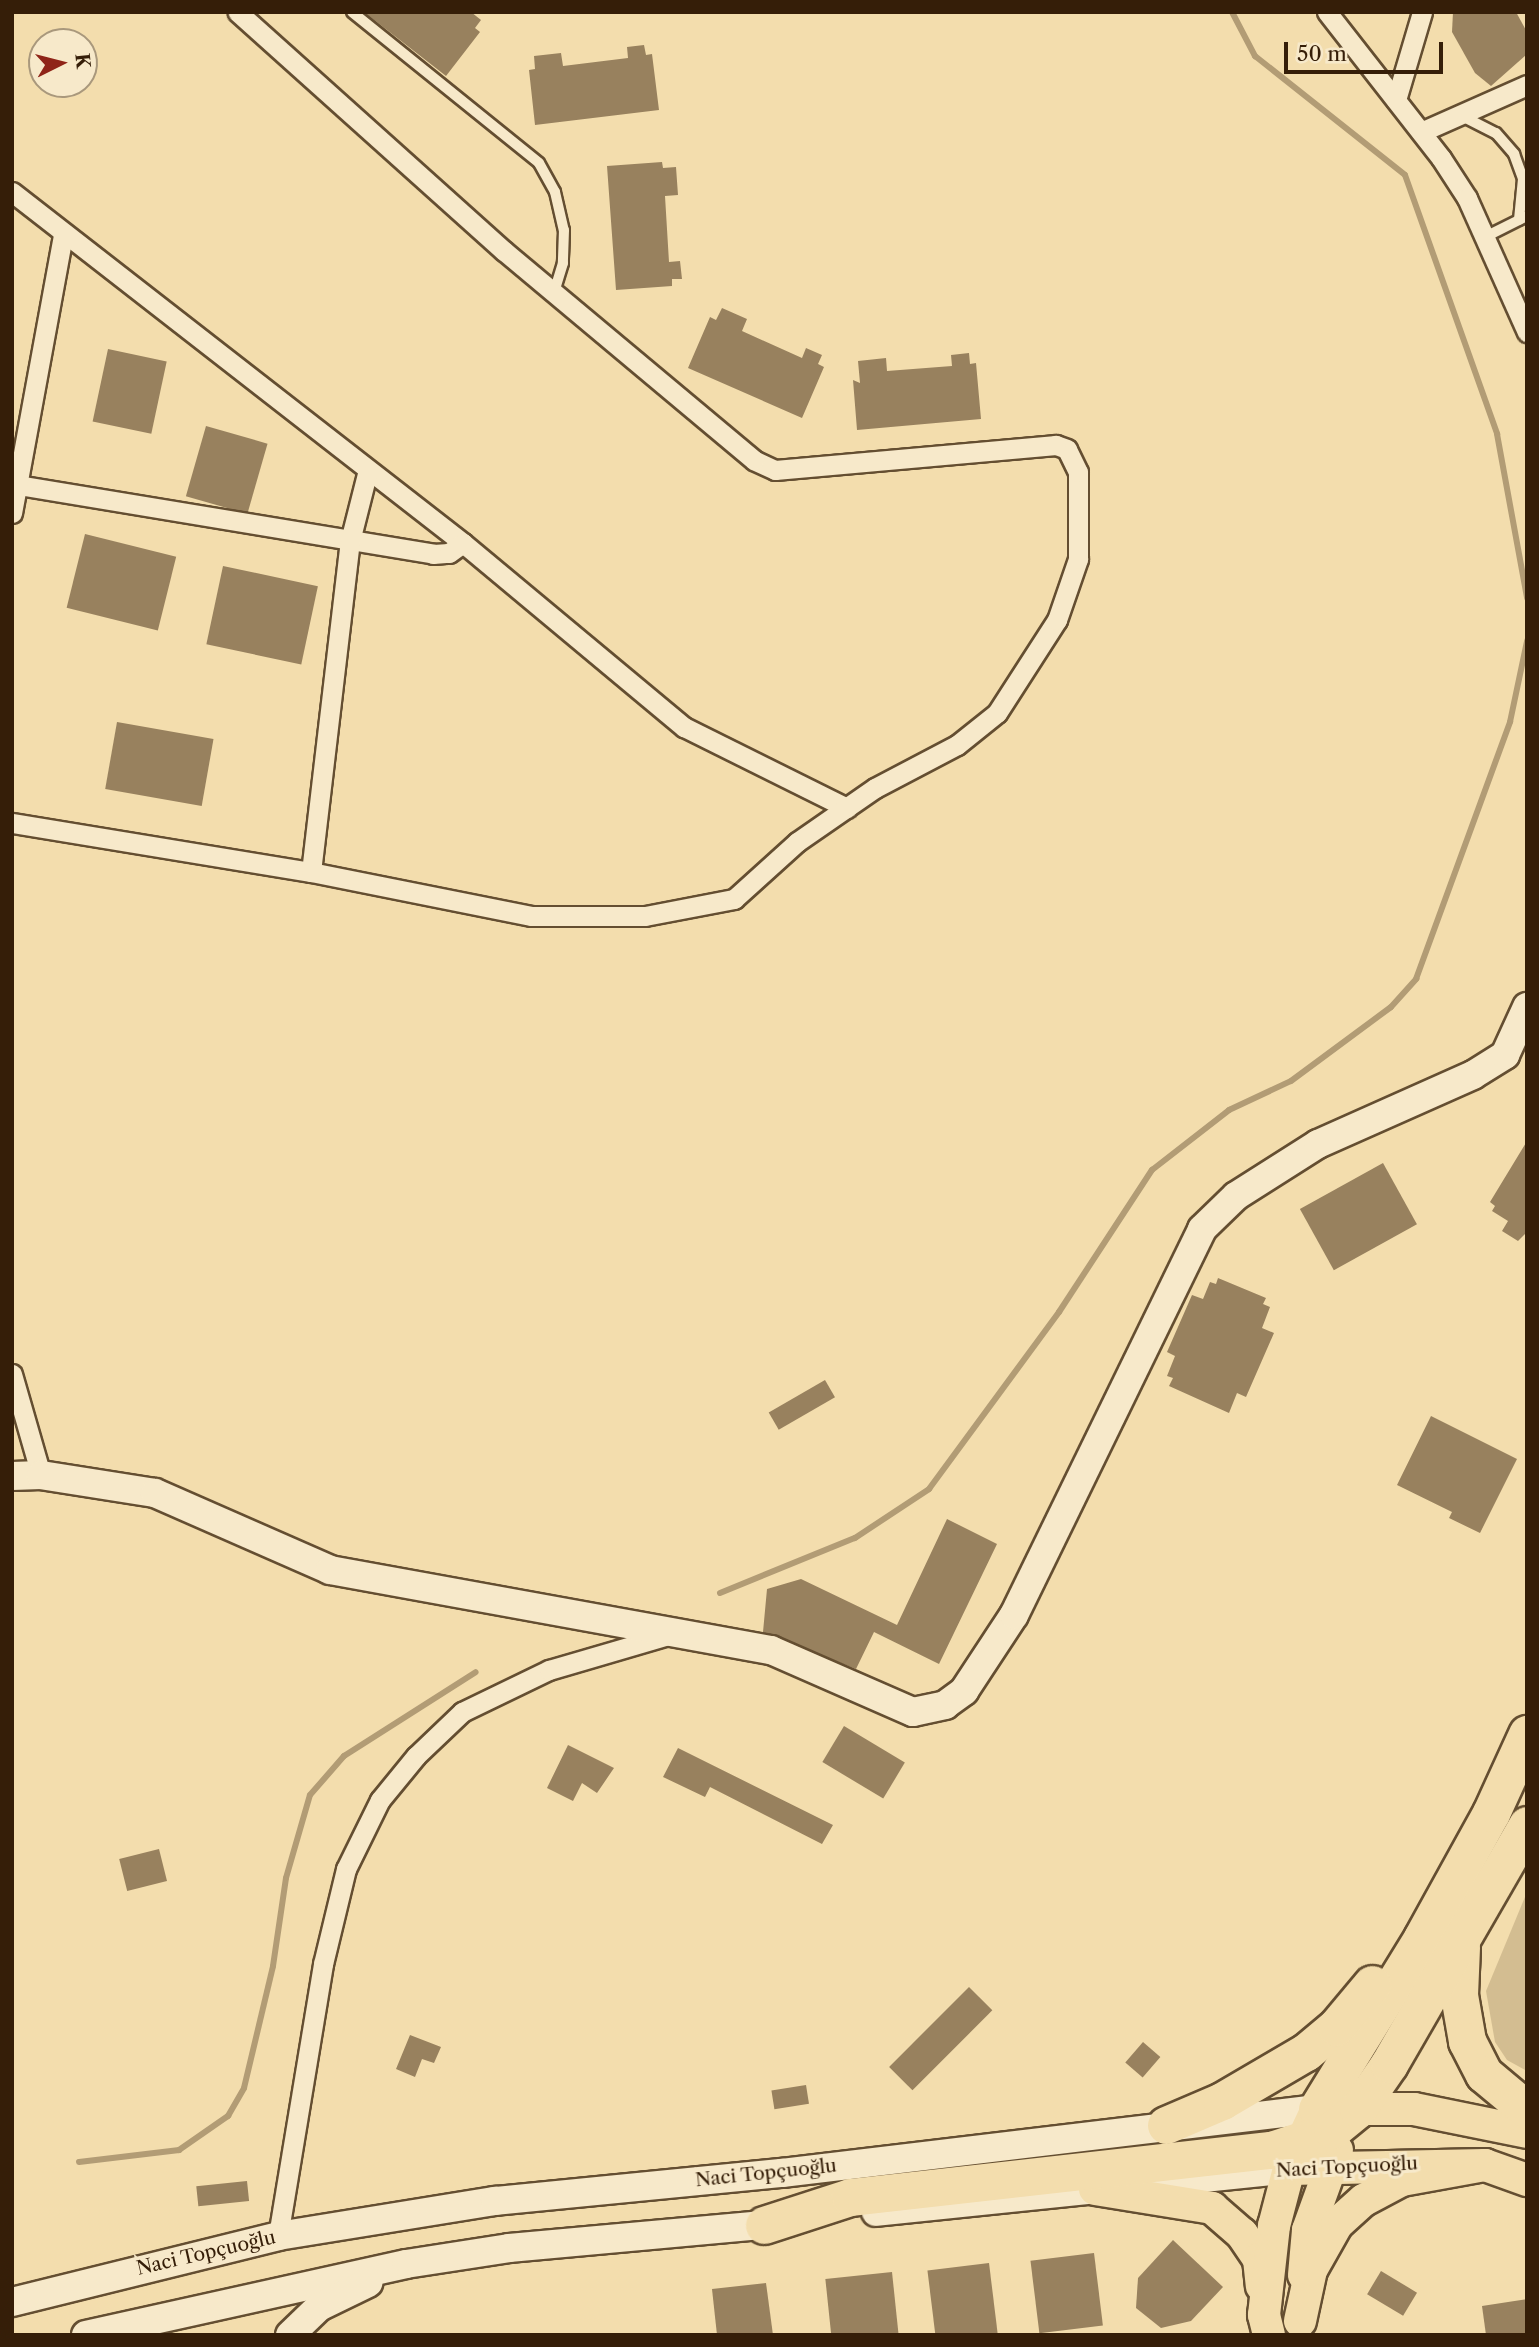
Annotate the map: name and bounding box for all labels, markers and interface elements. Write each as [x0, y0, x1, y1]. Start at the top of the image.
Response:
north arrow [28, 28, 98, 98]
scale bar [1287, 28, 1446, 72]
text: 50 m [1297, 41, 1347, 66]
text: K [70, 52, 95, 70]
street label: Naci Topçuoğlu [1275, 2152, 1419, 2182]
street label: Naci Topçuoğlu [694, 2154, 838, 2192]
street label: Naci Topçuoğlu [134, 2226, 278, 2280]

